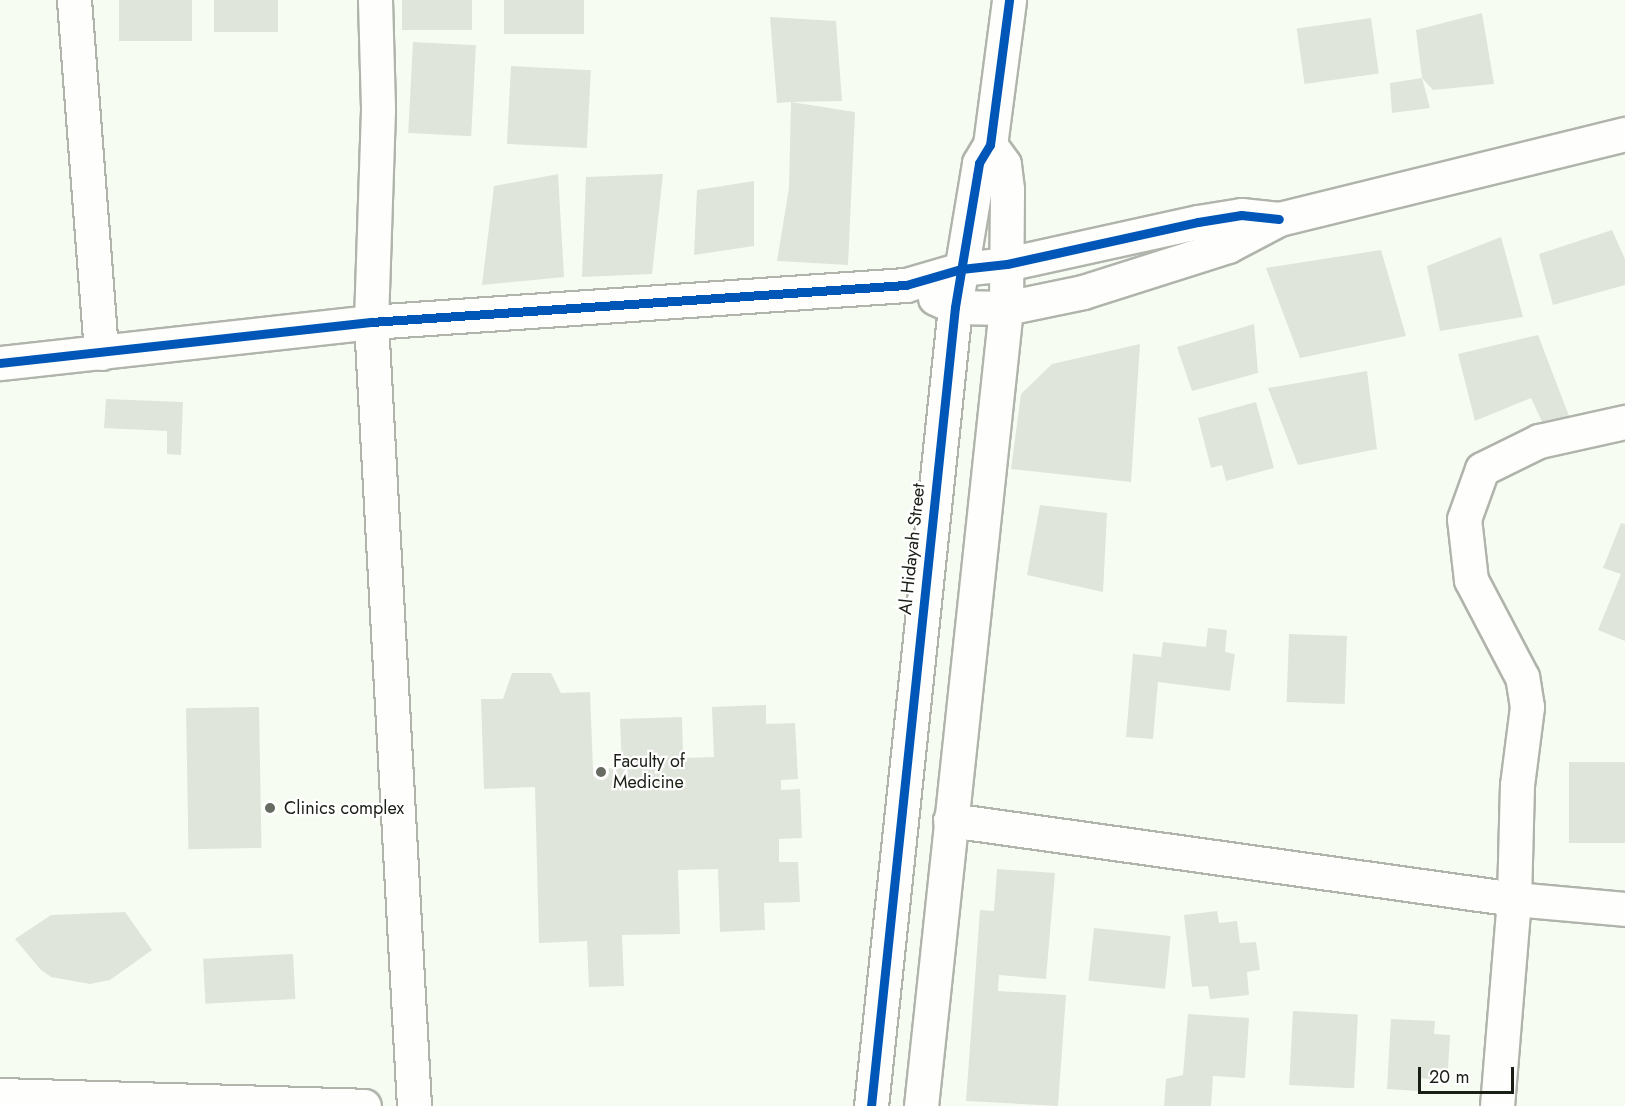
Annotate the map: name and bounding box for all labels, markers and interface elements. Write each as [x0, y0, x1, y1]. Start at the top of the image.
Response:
street label: Al Hidayah Street [894, 482, 930, 616]
place label: Faculty of Medicine [613, 751, 685, 794]
marker: Faculty of Medicine [594, 765, 608, 779]
place label: Clinics complex [284, 797, 404, 819]
marker: Clinics complex [261, 799, 279, 817]
scale bar [1421, 1055, 1517, 1093]
text: 20 m [1429, 1064, 1469, 1090]

